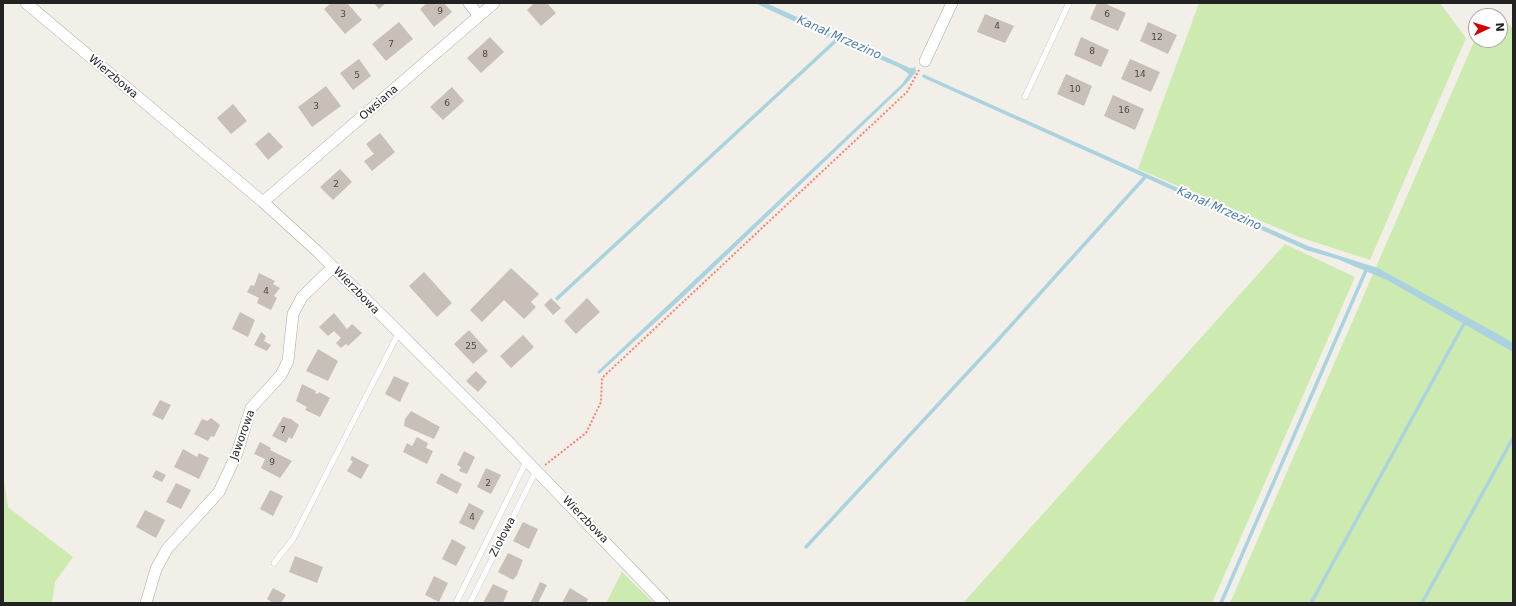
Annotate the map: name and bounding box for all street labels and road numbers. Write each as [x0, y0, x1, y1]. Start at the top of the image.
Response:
street label: Wierzbowa [86, 53, 140, 101]
street label: Owsiana [357, 83, 401, 123]
street label: Wierzbowa [330, 265, 382, 317]
street label: Jaworowa [228, 408, 258, 462]
street label: Wierzbowa [559, 494, 611, 546]
street label: Ziołowa [487, 515, 519, 559]

